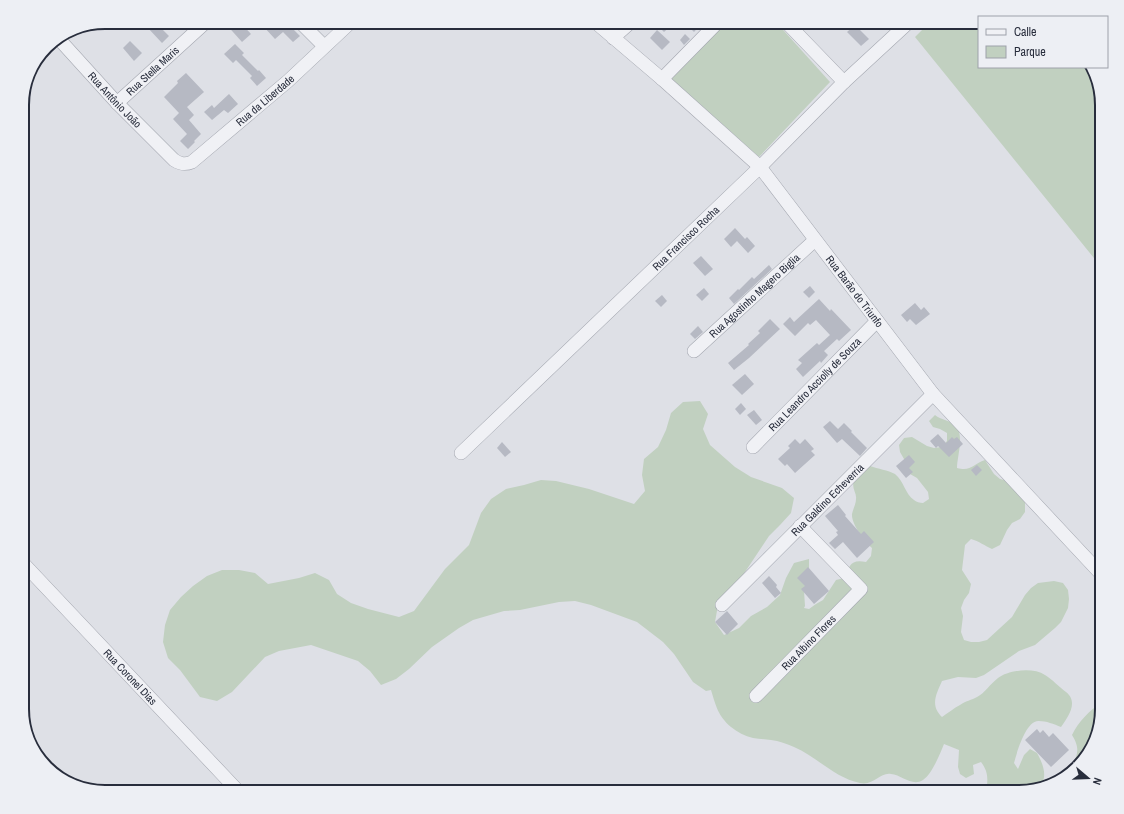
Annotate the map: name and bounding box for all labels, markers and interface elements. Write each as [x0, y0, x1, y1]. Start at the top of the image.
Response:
legend [978, 16, 1108, 68]
text: Calle [1014, 24, 1036, 40]
street label: Rua Stella Maris [123, 43, 182, 98]
text: Parque [1014, 44, 1046, 60]
street label: Rua Antônio João [85, 69, 145, 131]
street label: Rua da Liberdade [233, 72, 297, 129]
street label: Rua Francisco Rocha [649, 203, 722, 273]
street label: Rua Agostinho Magero Biglia [706, 250, 803, 341]
street label: Rua Barão do Triunfo [823, 253, 887, 330]
street label: Rua Leandro Acciolly de Souza [765, 334, 864, 434]
street label: Rua Galdino Echeverria [788, 460, 867, 539]
street label: Rua Albino Flores [778, 612, 839, 673]
street label: Rua Coronel Dias [101, 646, 161, 708]
north arrow [1068, 758, 1108, 798]
text: N [1090, 776, 1105, 787]

